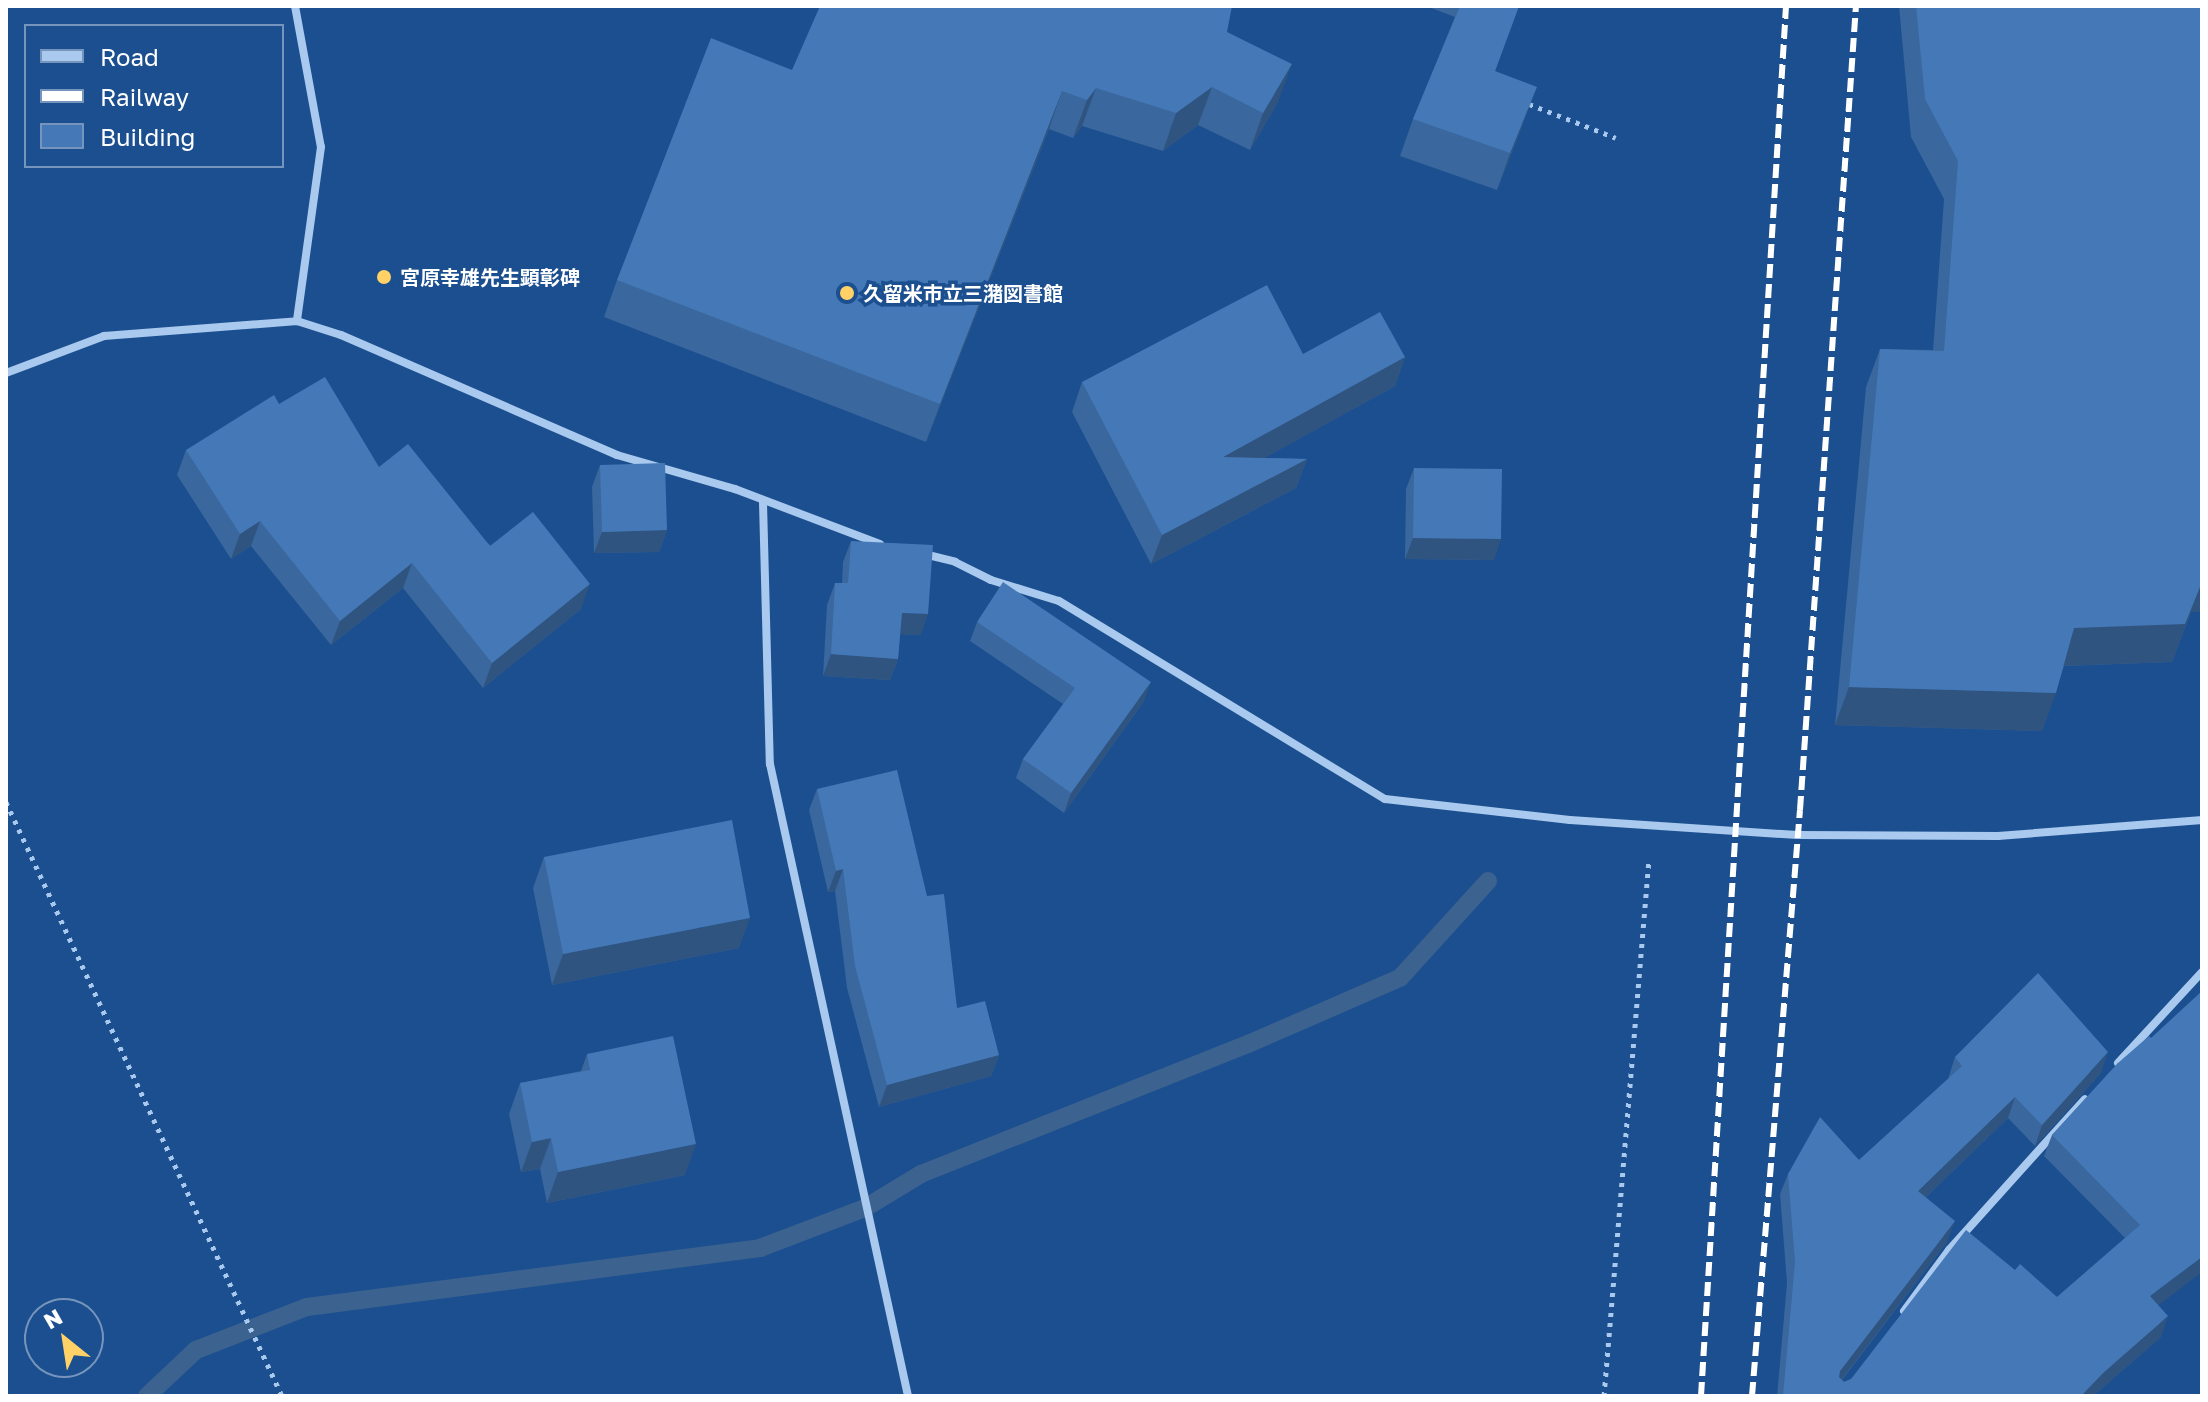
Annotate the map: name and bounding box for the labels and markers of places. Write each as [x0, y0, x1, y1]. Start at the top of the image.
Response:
place label: 宮原幸雄先生顕彰碑 [400, 265, 580, 289]
marker: 宮原幸雄先生顕彰碑 [375, 268, 393, 286]
place label: 久留米市立三潴図書館 [863, 281, 1063, 305]
marker: 久留米市立三潴図書館 [838, 284, 856, 302]

